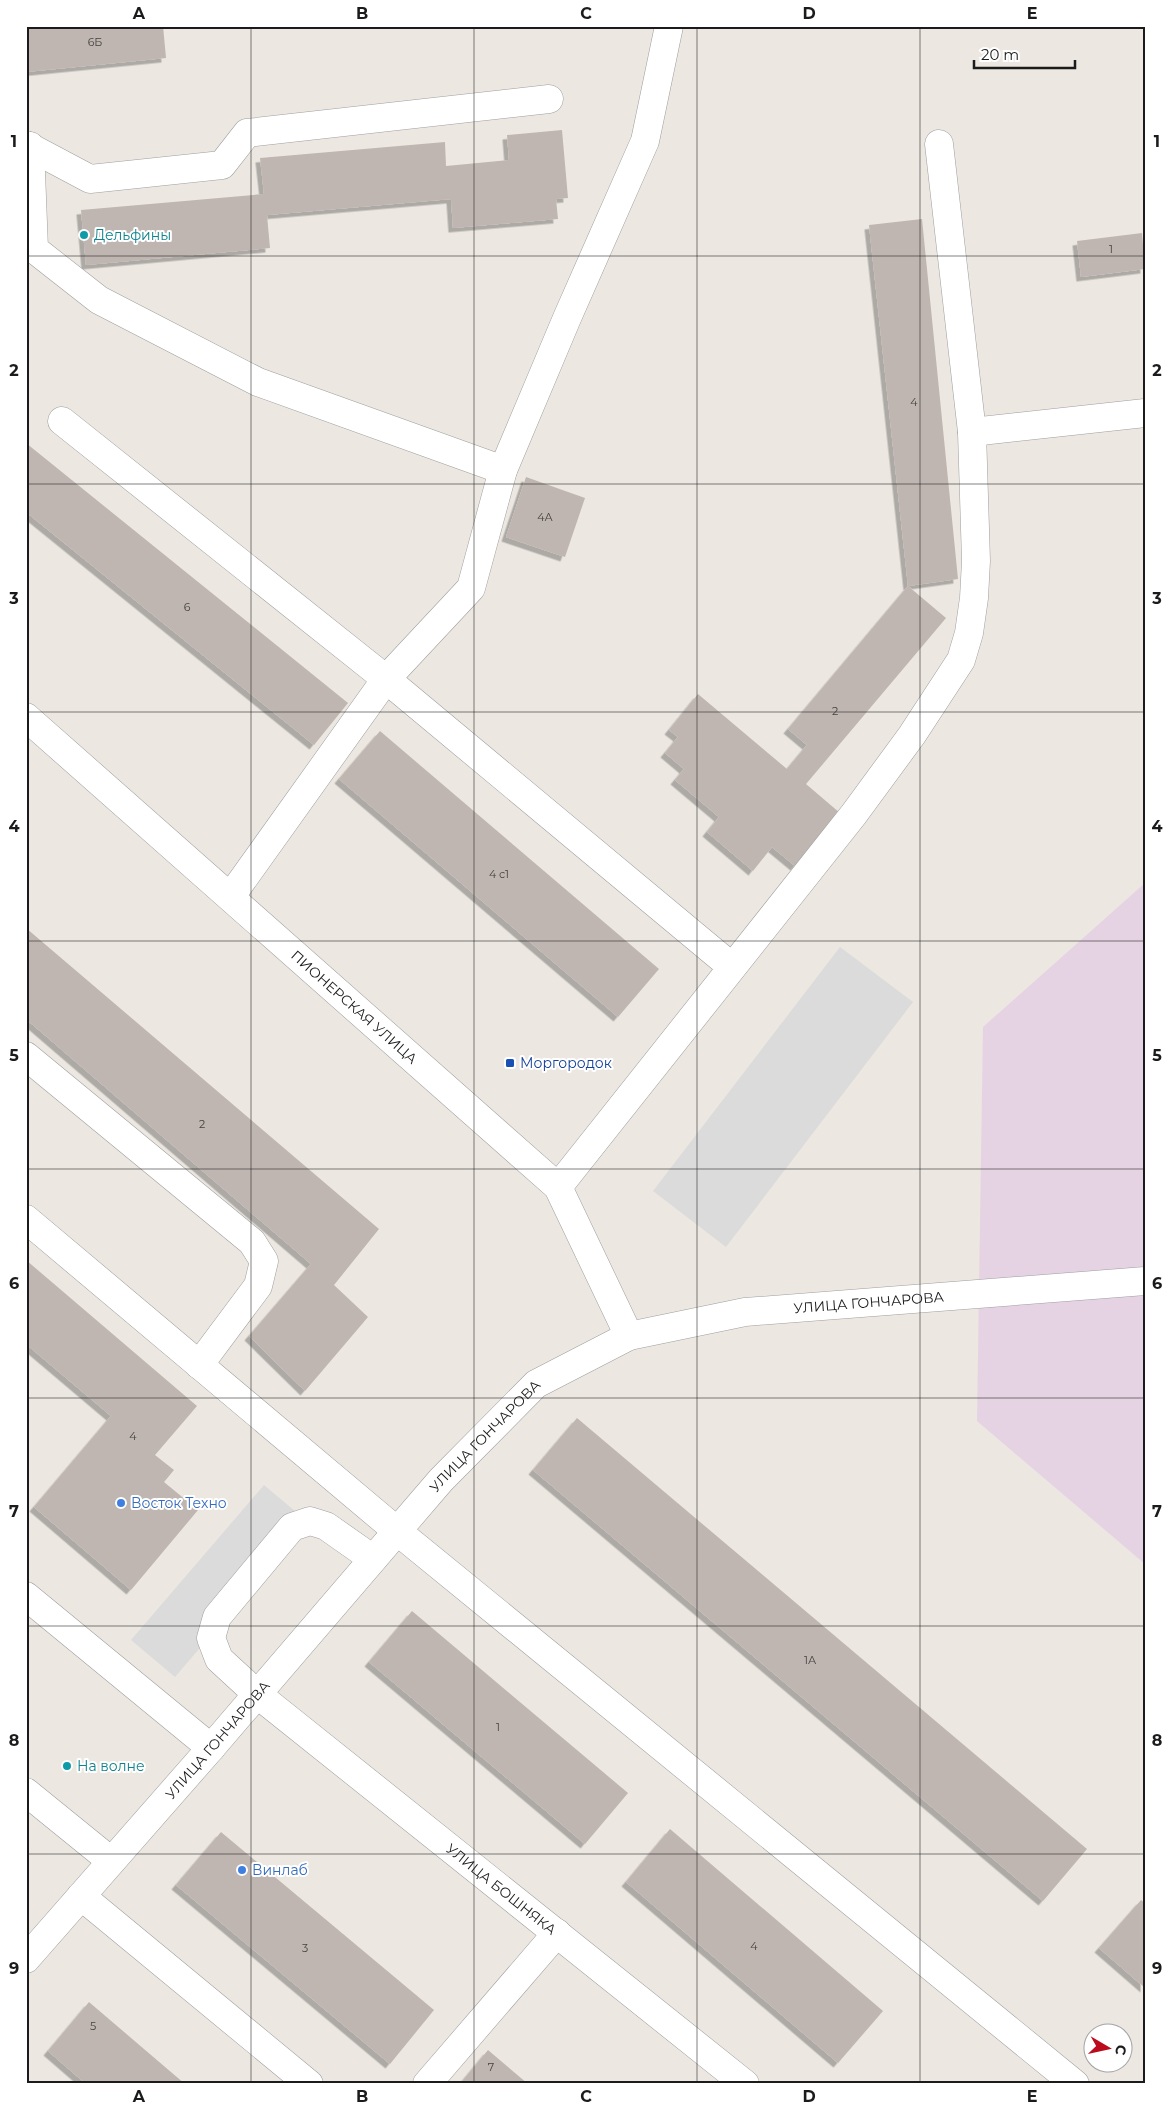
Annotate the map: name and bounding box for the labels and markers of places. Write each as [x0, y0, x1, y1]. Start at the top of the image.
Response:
place label: Дельфины [94, 226, 171, 244]
marker: Дельфины [78, 229, 90, 241]
place label: Моргородок [520, 1054, 612, 1072]
marker: Моргородок [504, 1057, 516, 1069]
place label: Восток Техно [131, 1494, 227, 1512]
marker: Восток Техно [115, 1497, 127, 1509]
place label: На волне [77, 1757, 145, 1775]
marker: На волне [61, 1760, 73, 1772]
place label: Винлаб [252, 1861, 308, 1879]
marker: Винлаб [236, 1864, 248, 1876]

